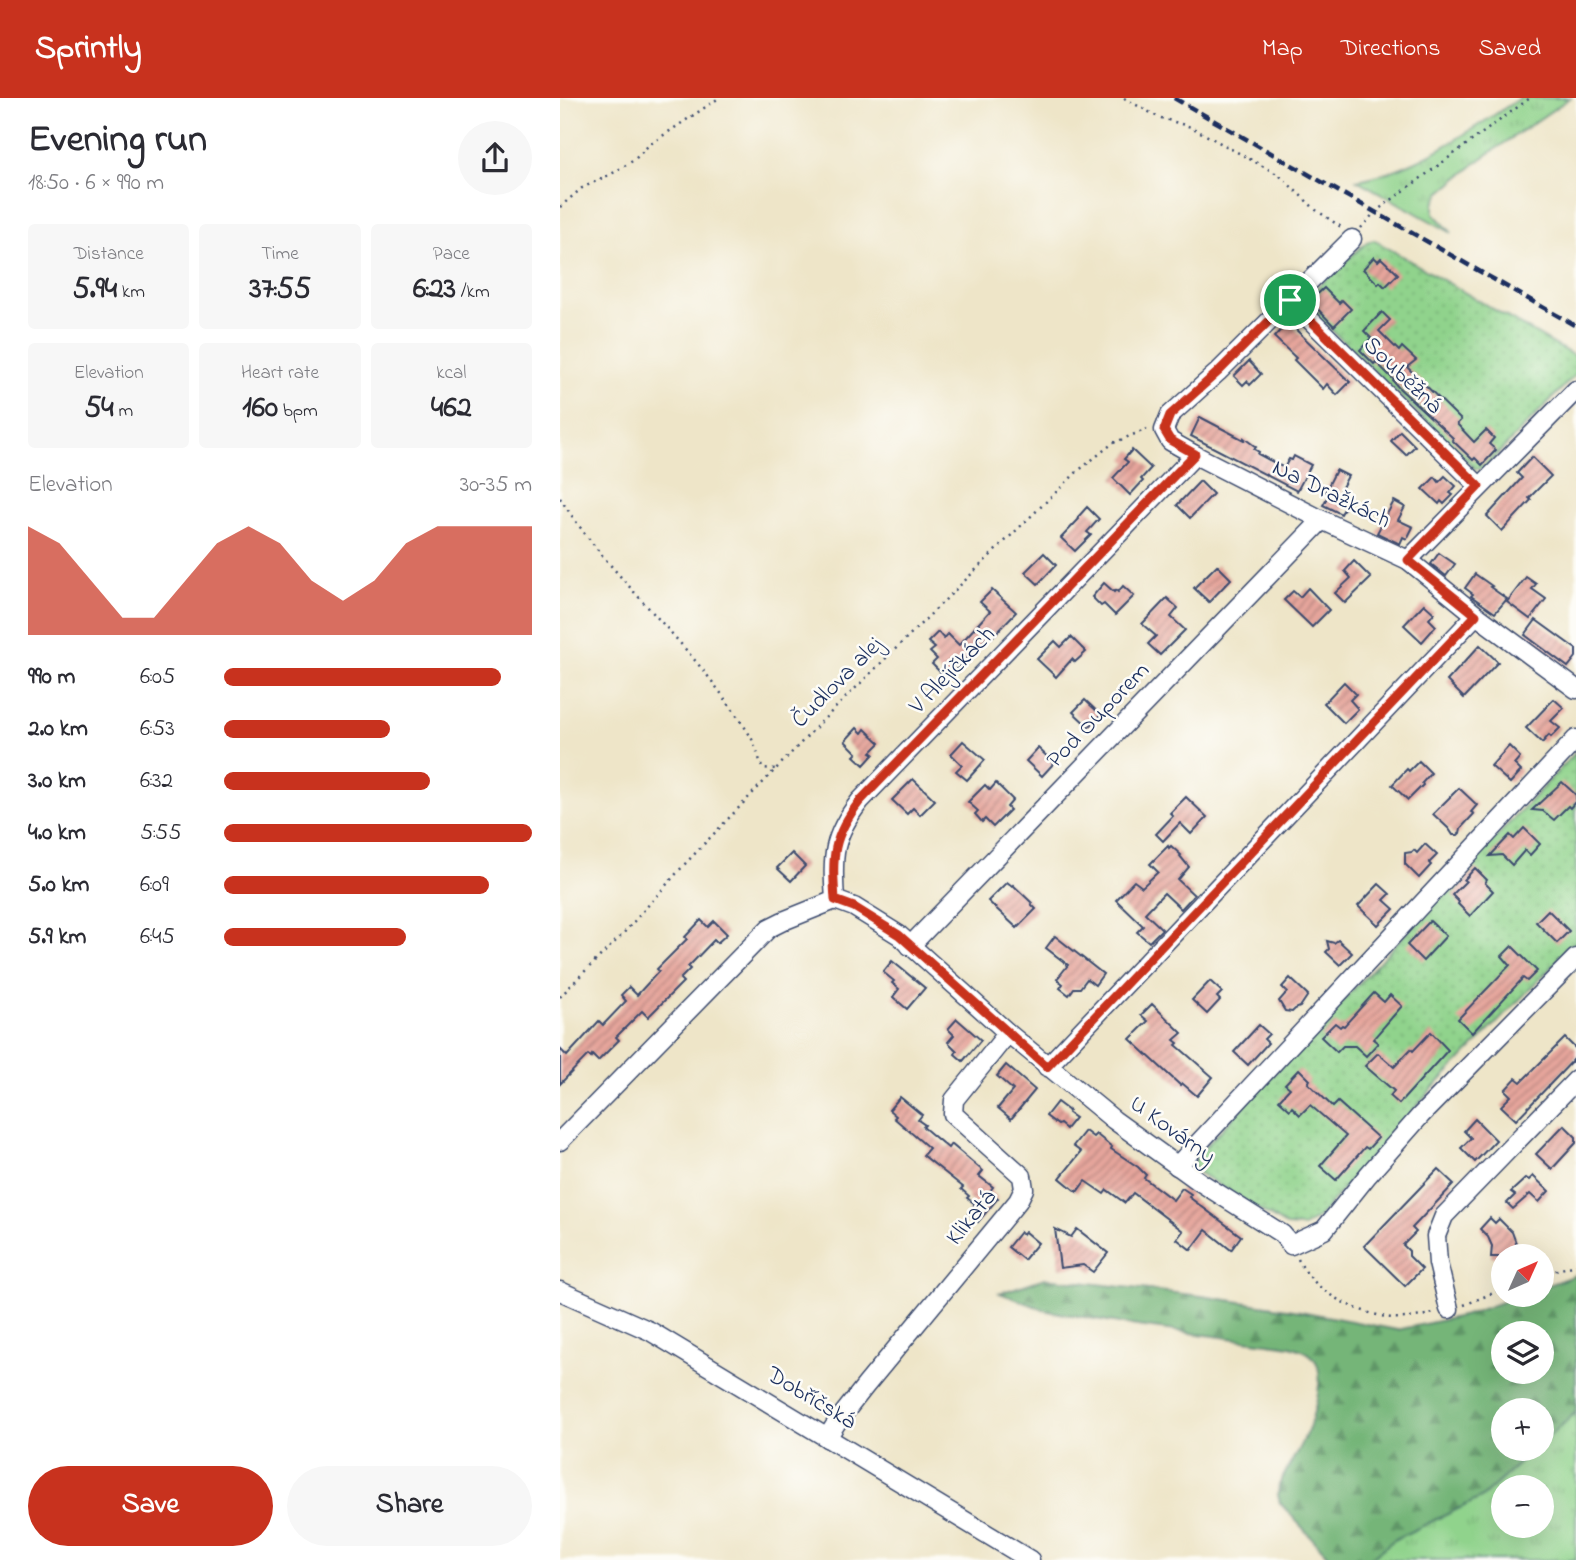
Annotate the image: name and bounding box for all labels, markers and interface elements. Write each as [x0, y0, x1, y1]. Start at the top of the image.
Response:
text: Sprintly [35, 25, 142, 73]
text: Map [1262, 32, 1303, 67]
text: Directions [1341, 32, 1440, 67]
text: Saved [1478, 32, 1541, 67]
text: Evening run [28, 113, 207, 169]
button: share [458, 121, 532, 195]
text: 18:50 · 6 × 990 m [28, 167, 164, 200]
text: Distance [74, 241, 144, 268]
text: Time [261, 241, 299, 268]
text: Pace [433, 241, 470, 268]
text: 5.94 [72, 268, 117, 312]
text: 37:55 [249, 268, 311, 312]
text: 6:23 [413, 268, 456, 312]
pin [1260, 270, 1320, 330]
text: km [117, 279, 145, 306]
text: /km [456, 279, 490, 306]
icon: arrive [1271, 281, 1309, 319]
street label: Souběžná [1354, 329, 1450, 423]
text: Elevation [74, 360, 144, 387]
text: Heart rate [241, 360, 319, 387]
text: kcal [436, 360, 466, 387]
text: 54 [84, 387, 114, 431]
text: 160 [242, 387, 278, 431]
text: 462 [431, 387, 472, 431]
text: m [114, 398, 133, 425]
text: bpm [278, 398, 318, 425]
street label: Na Dražkách [1266, 451, 1396, 539]
text: Elevation [28, 469, 113, 502]
text: 30–35 m [460, 469, 532, 502]
street label: V Alejíčkách [901, 619, 1004, 724]
street label: Čudlova alej [784, 628, 893, 737]
street label: Pod Ouporem [1039, 655, 1159, 777]
text: 990 m [28, 661, 75, 694]
text: 6:05 [140, 661, 175, 694]
text: 2.0 km [28, 713, 88, 746]
text: 6:53 [140, 713, 175, 746]
text: 3.0 km [28, 765, 86, 798]
text: 6:32 [140, 765, 173, 798]
text: 4.0 km [28, 817, 86, 850]
text: 5:55 [140, 817, 181, 850]
text: 5.0 km [28, 869, 89, 902]
text: 6:09 [140, 869, 169, 902]
text: 5.9 km [28, 921, 86, 954]
text: 6:45 [140, 921, 175, 954]
street label: U Kovárny [1121, 1088, 1222, 1175]
street label: Klikatá [938, 1182, 1006, 1254]
north arrow [1491, 1244, 1554, 1307]
map controls [1491, 1244, 1554, 1538]
button: layers [1491, 1321, 1554, 1384]
street label: Dobříčská [759, 1358, 863, 1440]
button: + [1491, 1398, 1554, 1461]
button: Save [28, 1466, 273, 1546]
button: Share [287, 1466, 532, 1546]
button: − [1491, 1475, 1554, 1538]

